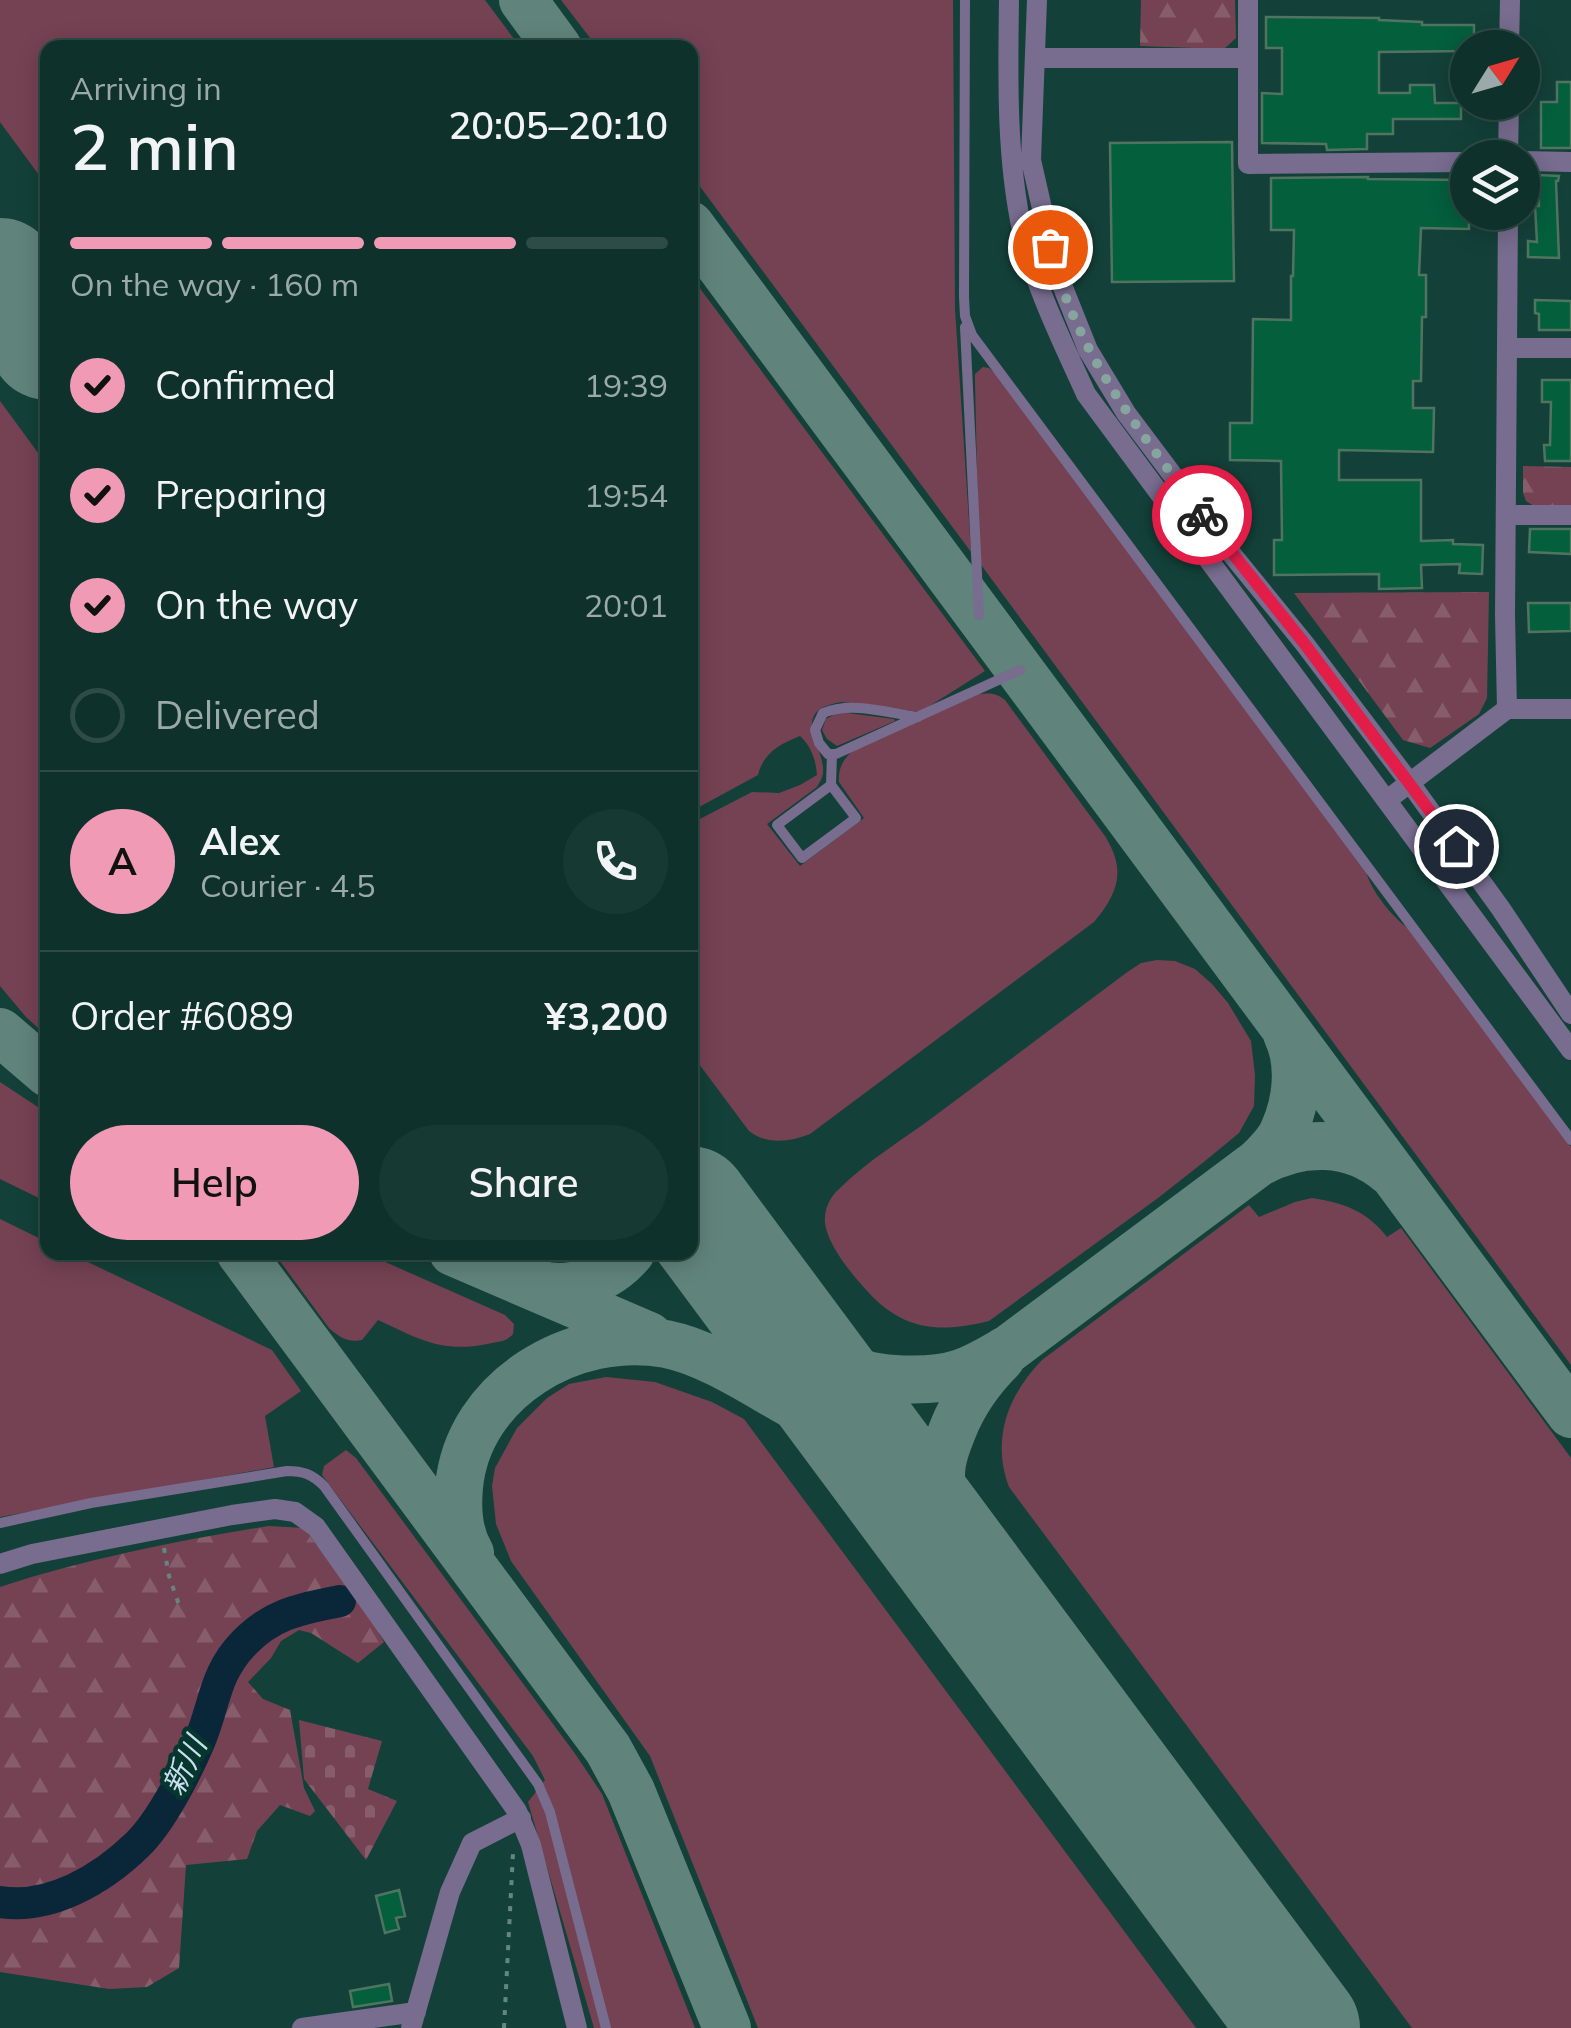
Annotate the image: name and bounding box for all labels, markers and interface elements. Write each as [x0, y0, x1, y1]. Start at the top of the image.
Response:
north arrow [1450, 30, 1540, 120]
map controls [1450, 30, 1540, 230]
text: Arriving in [70, 68, 222, 108]
text: 20:05–20:10 [448, 101, 668, 149]
text: 2 min [70, 105, 239, 186]
button: layers [1450, 140, 1540, 230]
pin [1008, 205, 1093, 290]
icon: bag [1023, 220, 1078, 275]
text: On the way · 160 m [70, 264, 359, 304]
icon: check [70, 358, 125, 413]
text: Confirmed [155, 361, 336, 409]
text: 19:39 [584, 365, 668, 405]
courier [1152, 465, 1252, 565]
icon: check [70, 468, 125, 523]
text: Preparing [155, 471, 327, 519]
text: 19:54 [584, 475, 668, 515]
icon: bike [1175, 488, 1230, 543]
icon: check [70, 578, 125, 633]
text: On the way [155, 581, 358, 629]
text: 20:01 [584, 585, 668, 625]
text: Delivered [155, 691, 320, 739]
pin [1414, 804, 1499, 889]
button: phone [563, 809, 668, 914]
text: Alex [200, 817, 280, 865]
icon: home [1429, 819, 1484, 874]
text: A [108, 837, 137, 885]
text: Courier · 4.5 [200, 865, 376, 905]
text: Order #6089 [70, 992, 294, 1040]
text: ¥3,200 [545, 992, 668, 1040]
button: Help [70, 1125, 359, 1240]
button: Share [379, 1125, 668, 1240]
water label: 新川 [154, 1728, 216, 1801]

